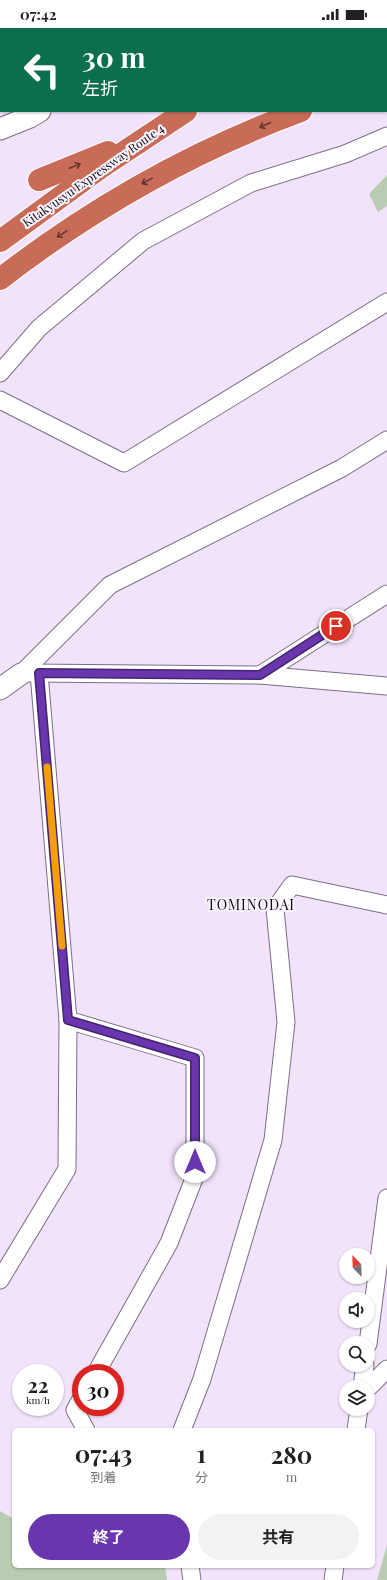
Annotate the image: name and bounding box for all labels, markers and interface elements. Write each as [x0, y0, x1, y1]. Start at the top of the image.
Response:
text: 07:42 [20, 4, 57, 24]
text: 30 m [82, 38, 146, 75]
icon: left [16, 44, 68, 96]
text: 左折 [82, 76, 118, 100]
street label: Kitakyusyu Expressway Route 4 [19, 120, 167, 230]
one-way arrow [259, 122, 271, 129]
one-way arrow [68, 161, 80, 169]
one-way arrow [142, 178, 154, 185]
one-way arrow [56, 230, 68, 238]
pin [319, 609, 353, 643]
icon: arrive [325, 615, 347, 637]
district label: TOMINODAI [207, 895, 295, 914]
position arrow [174, 1141, 216, 1183]
north arrow [339, 1248, 375, 1284]
map controls [339, 1248, 375, 1416]
button: sound [339, 1292, 375, 1328]
button: search [339, 1336, 375, 1372]
speed limit sign: 30 [72, 1364, 124, 1416]
text: 22 [28, 1371, 48, 1398]
button: layers [339, 1380, 375, 1416]
text: km/h [26, 1393, 50, 1407]
text: 07:43 [75, 1437, 132, 1469]
text: 1 [197, 1437, 206, 1469]
text: 280 [271, 1438, 312, 1470]
text: 到着 [90, 1468, 116, 1485]
text: 分 [195, 1468, 208, 1485]
text: m [286, 1468, 297, 1485]
button: 終了 [28, 1514, 190, 1560]
button: 共有 [198, 1514, 359, 1560]

